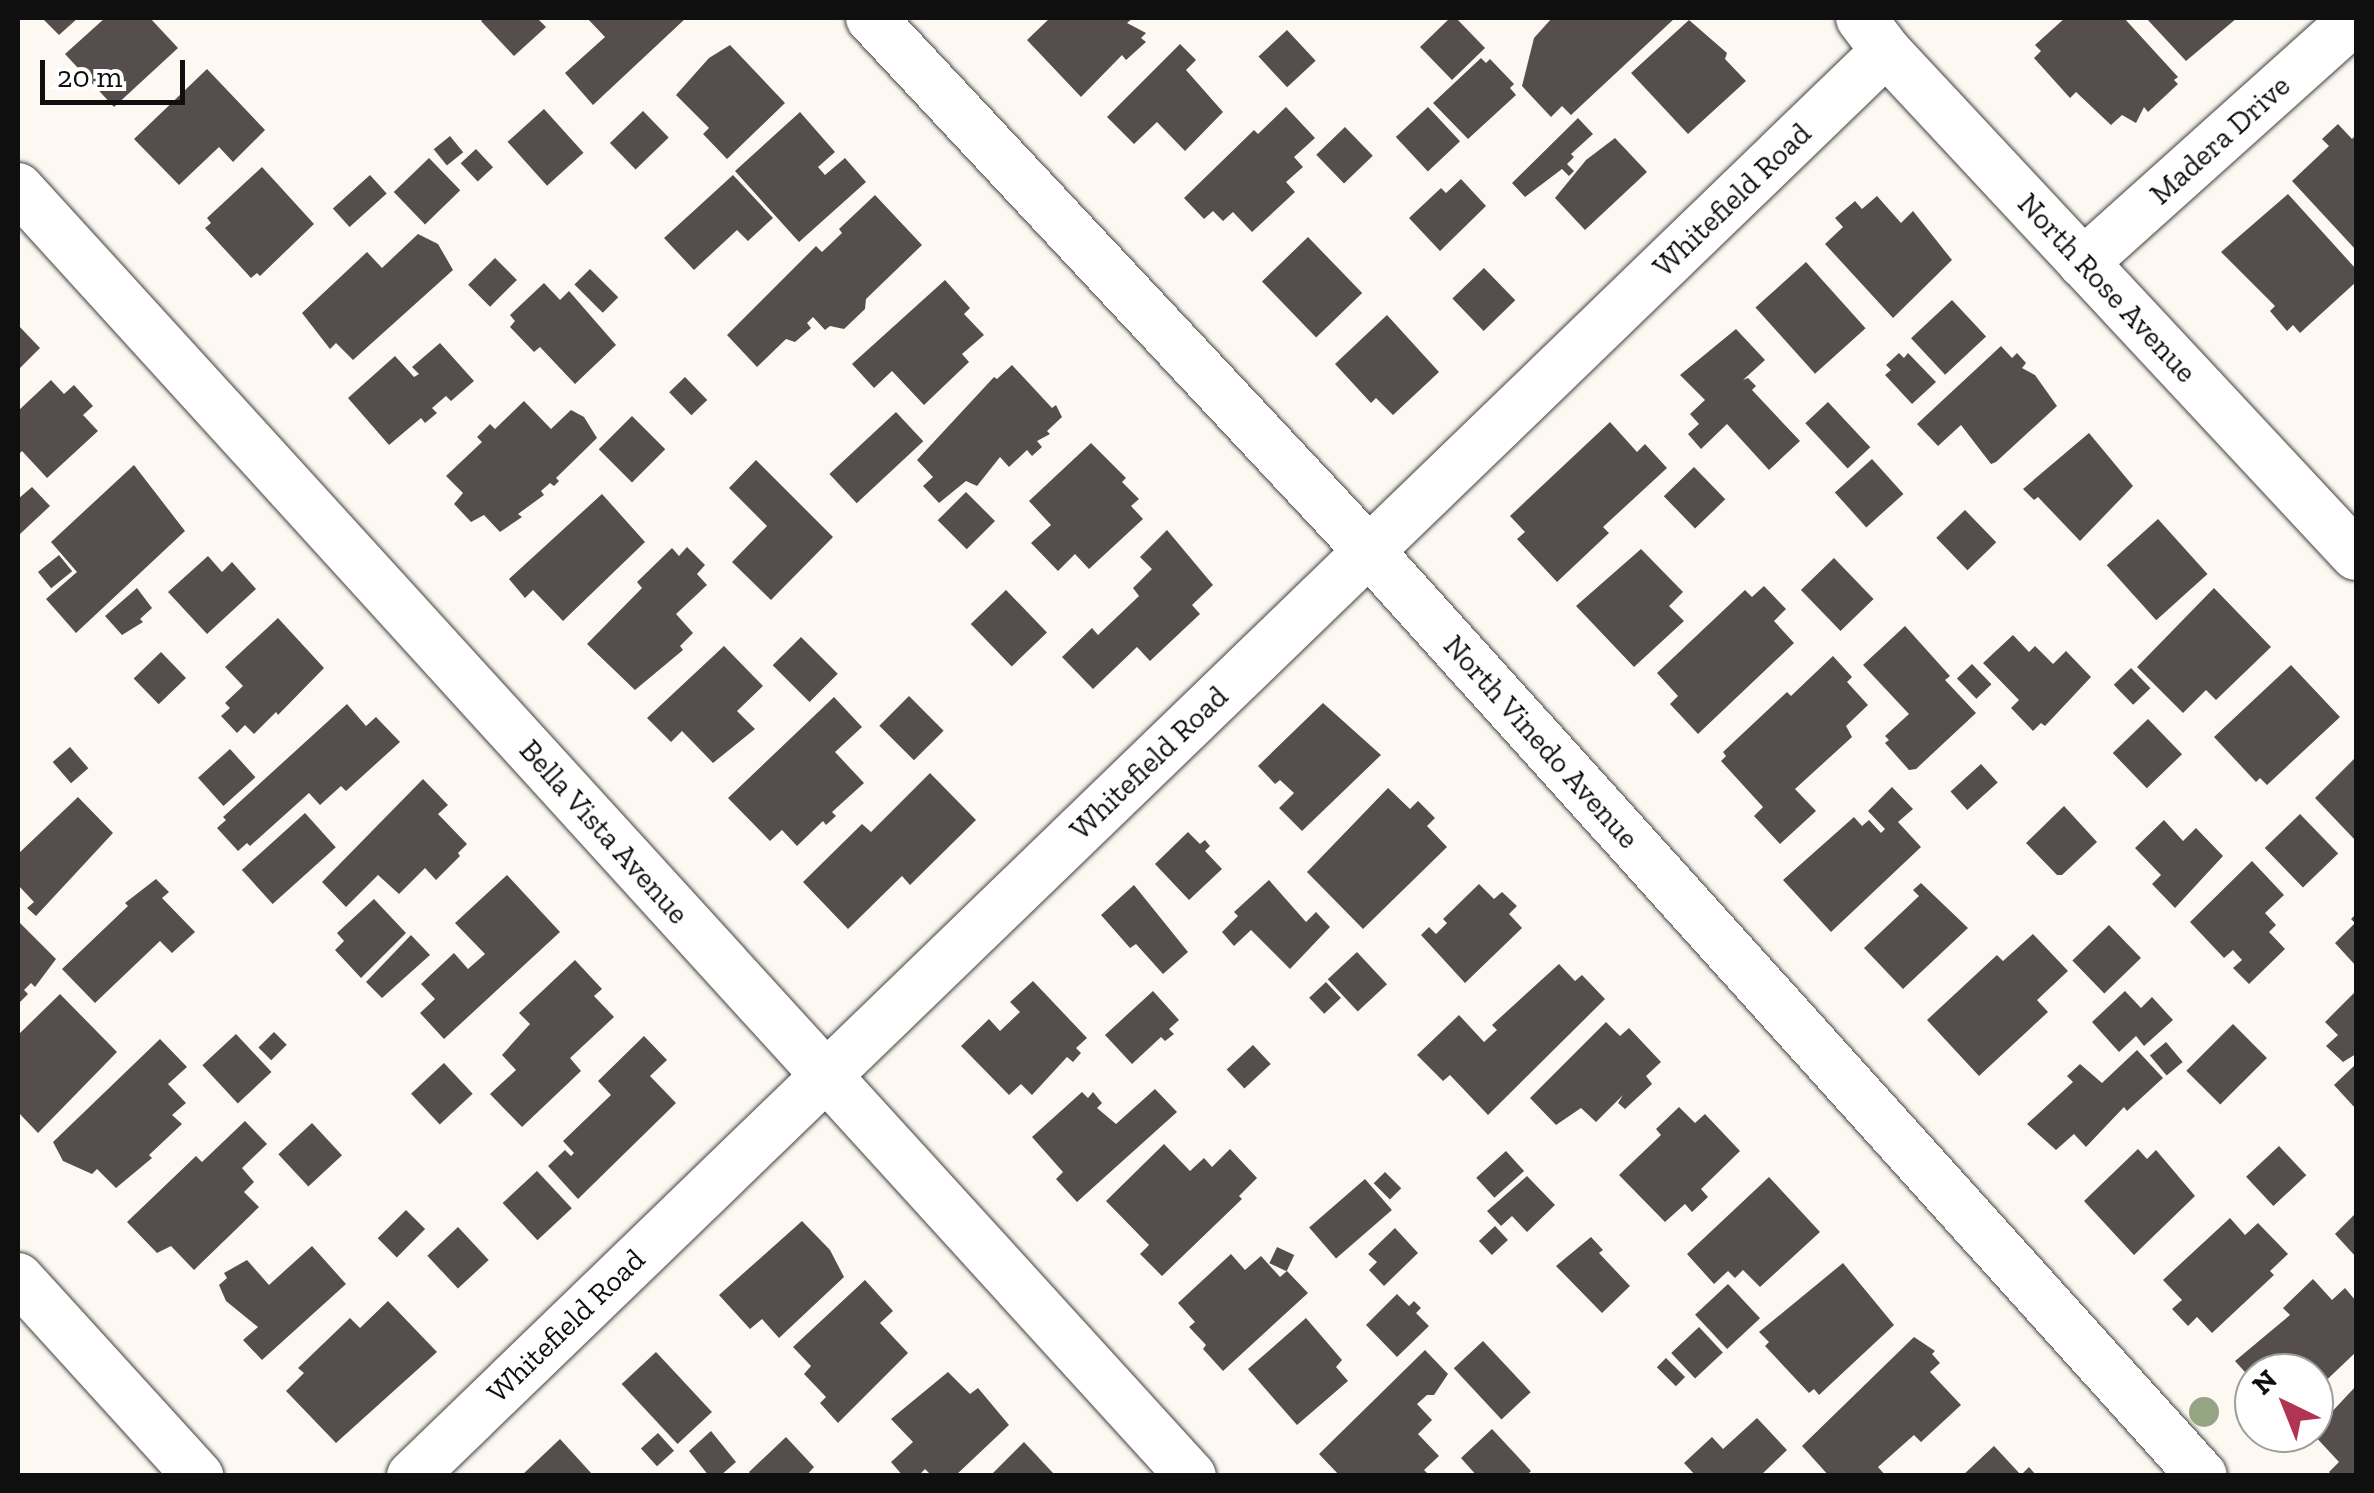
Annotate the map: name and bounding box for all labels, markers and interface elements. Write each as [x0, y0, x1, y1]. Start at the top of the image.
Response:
scale bar [45, 40, 190, 102]
text: 20 m [57, 59, 122, 95]
street label: Madera Drive [2143, 68, 2297, 212]
street label: Whitefield Road [1646, 116, 1818, 284]
street label: North Rose Avenue [2010, 185, 2204, 391]
street label: North Vinedo Avenue [1435, 627, 1647, 857]
street label: Whitefield Road [1063, 679, 1235, 847]
street label: Bella Vista Avenue [511, 732, 697, 932]
street label: Whitefield Road [480, 1242, 652, 1410]
north arrow [2234, 1353, 2334, 1453]
text: N [2246, 1363, 2284, 1401]

